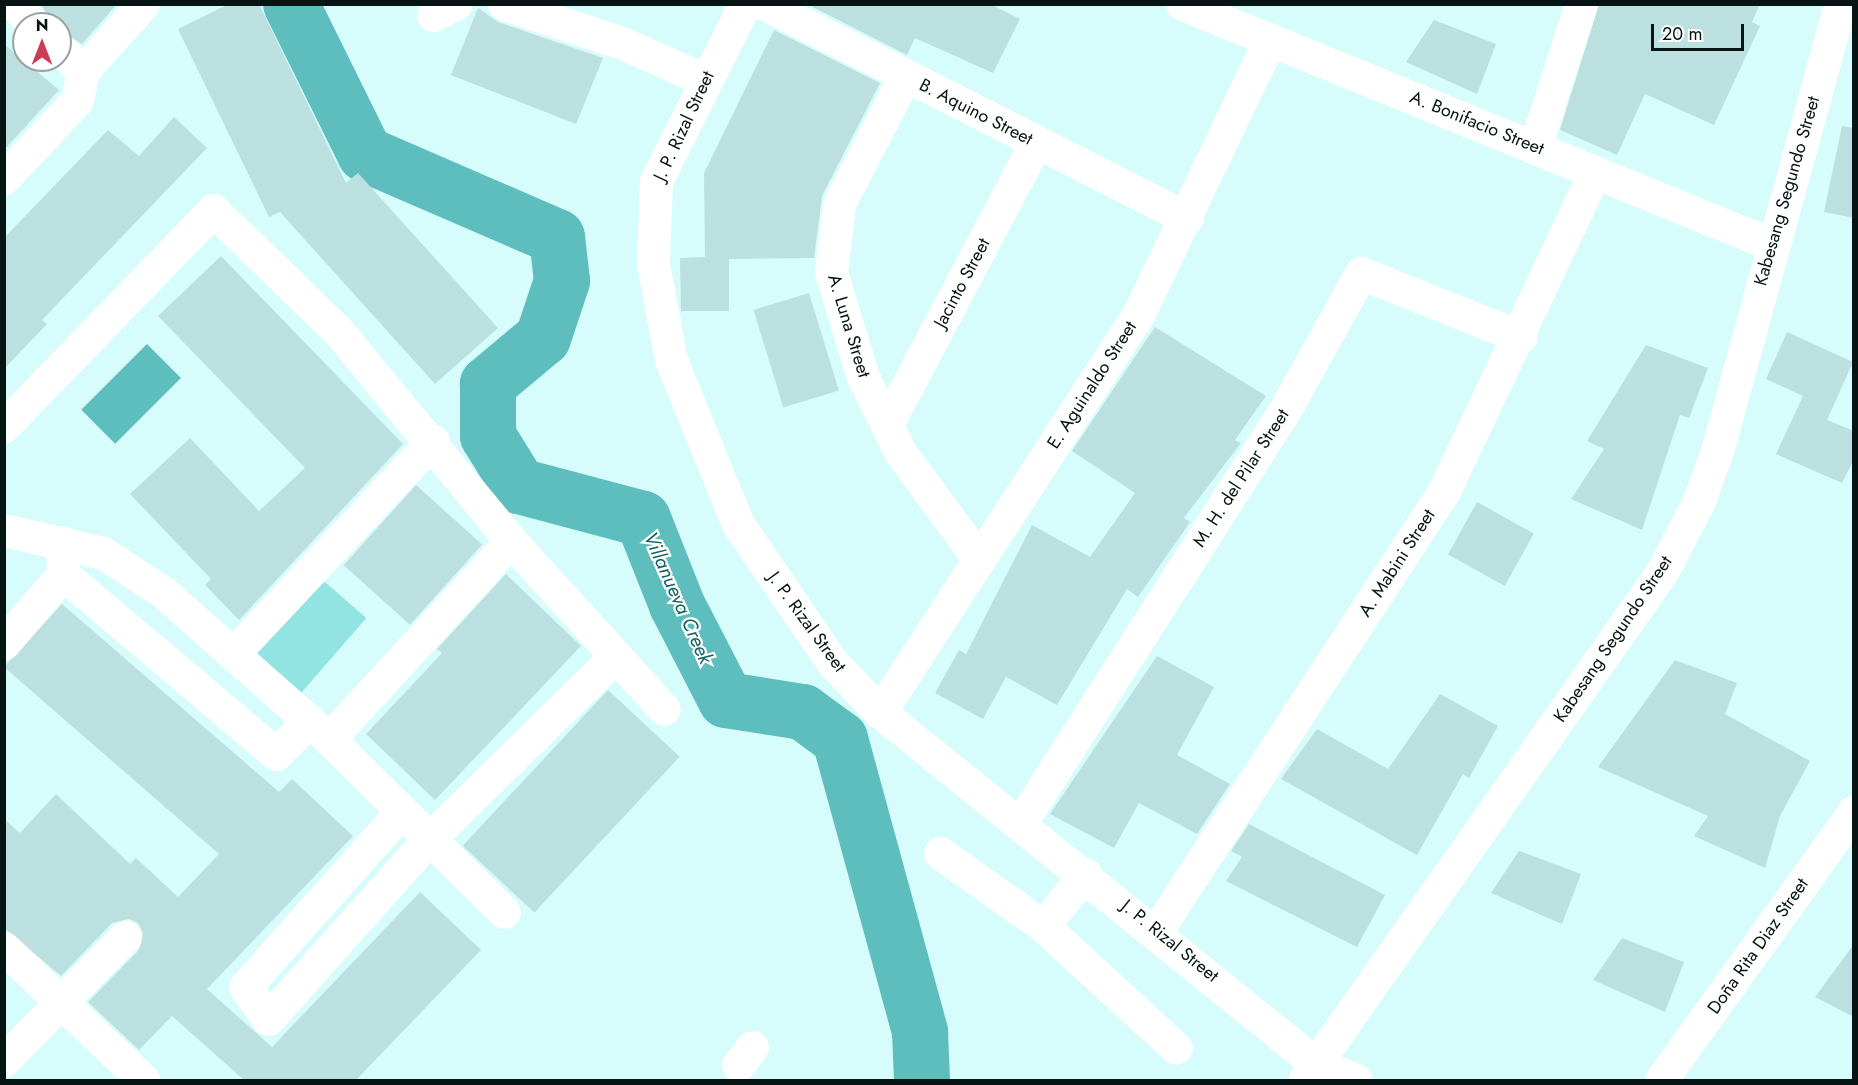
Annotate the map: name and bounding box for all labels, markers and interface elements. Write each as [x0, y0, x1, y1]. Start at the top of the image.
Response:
north arrow [12, 12, 72, 72]
scale bar [1654, 12, 1747, 50]
text: N [36, 14, 48, 37]
text: 20 m [1662, 21, 1702, 47]
street label: J. P. Rizal Street [649, 68, 719, 184]
street label: B. Aquino Street [916, 74, 1036, 150]
street label: A. Bonifacio Street [1407, 86, 1547, 160]
street label: Kabesang Segundo Street [1750, 94, 1824, 288]
street label: Jacinto Street [929, 235, 995, 331]
street label: A. Luna Street [823, 272, 875, 380]
street label: E. Aguinaldo Street [1043, 317, 1141, 453]
street label: M. H. del Pilar Street [1188, 405, 1294, 551]
street label: A. Mabini Street [1354, 505, 1440, 621]
water label: Villanueva Creek [638, 528, 718, 668]
street label: Kabesang Segundo Street [1549, 552, 1677, 726]
street label: J. P. Rizal Street [763, 568, 851, 676]
street label: Doña Rita Diaz Street [1703, 874, 1813, 1018]
street label: J. P. Rizal Street [1117, 895, 1223, 987]

